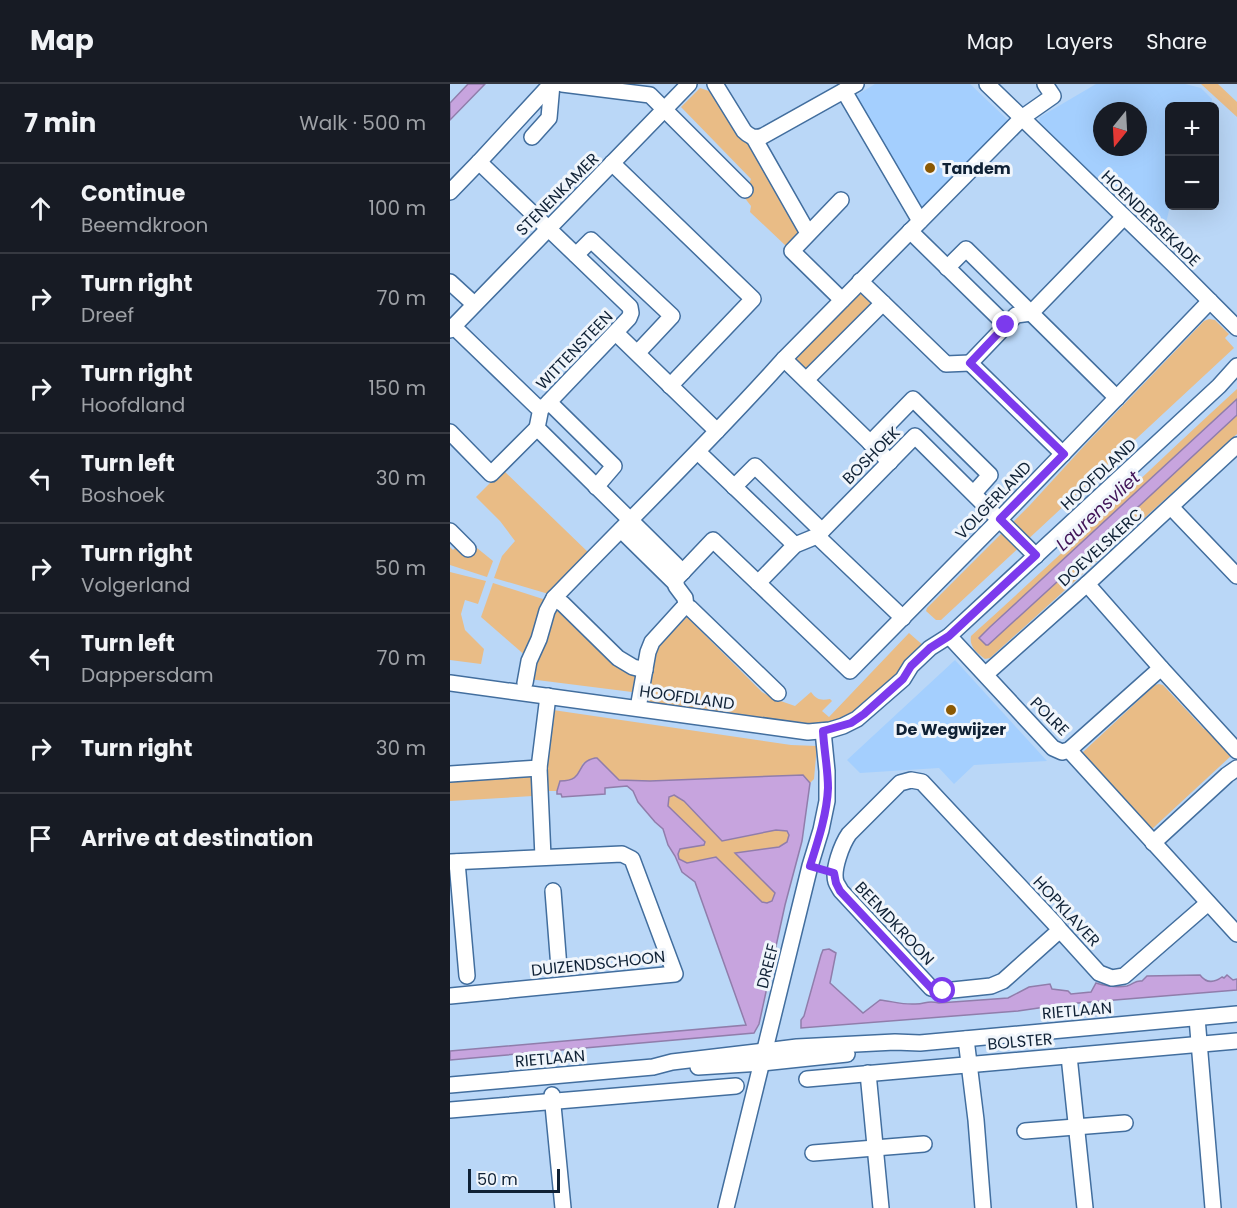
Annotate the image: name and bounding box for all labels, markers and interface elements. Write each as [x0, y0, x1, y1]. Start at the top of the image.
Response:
text: Map [30, 21, 94, 60]
text: Map [967, 27, 1013, 56]
text: Layers [1046, 27, 1113, 56]
text: Share [1146, 27, 1207, 56]
north arrow [1093, 102, 1147, 156]
map controls [1165, 102, 1219, 210]
button: + [1165, 102, 1219, 156]
text: 7 min [24, 105, 96, 141]
text: Walk · 500 m [299, 109, 426, 137]
street label: STENENKAMER [511, 148, 604, 241]
button: − [1165, 156, 1219, 210]
place label: Tandem [942, 157, 1011, 180]
marker: Tandem [923, 161, 937, 175]
street label: HOENDERSEKADE [1096, 165, 1205, 272]
text: Continue [81, 178, 185, 209]
icon: ahead [24, 192, 57, 225]
text: 100 m [369, 194, 426, 222]
text: Beemdkroon [81, 211, 208, 239]
text: Turn right [81, 268, 192, 299]
icon: right [24, 282, 57, 315]
text: 70 m [377, 284, 426, 312]
text: Dreef [81, 301, 134, 329]
street label: WITTENSTEEN [531, 306, 618, 395]
route end [992, 311, 1018, 337]
text: Turn right [81, 358, 192, 389]
icon: right [24, 372, 57, 405]
text: 150 m [369, 374, 426, 402]
text: Hoofdland [81, 391, 185, 419]
street label: BOSHOEK [837, 421, 906, 489]
street label: HOOFDLAND [1055, 433, 1141, 515]
text: Turn left [81, 448, 175, 479]
street label: VOLGERLAND [950, 456, 1037, 545]
icon: left [24, 462, 57, 495]
text: 30 m [376, 464, 426, 492]
water label: Laurensvliet [1050, 465, 1146, 556]
text: Boshoek [81, 481, 165, 509]
street label: DOEVELSKERC [1053, 503, 1148, 592]
text: Turn right [81, 538, 192, 569]
icon: right [24, 552, 57, 585]
text: 50 m [375, 554, 426, 582]
text: Volgerland [81, 571, 190, 599]
text: Turn left [81, 628, 175, 659]
icon: left [24, 642, 57, 675]
text: 70 m [377, 644, 426, 672]
text: Dappersdam [81, 661, 214, 689]
street label: HOOFDLAND [638, 679, 736, 716]
street label: POLRE [1025, 692, 1074, 741]
marker: De Wegwijzer [944, 703, 958, 717]
place label: De Wegwijzer [896, 718, 1006, 741]
icon: right [24, 732, 57, 765]
text: Turn right [81, 733, 192, 764]
text: 30 m [376, 734, 426, 762]
icon: arrive [24, 822, 57, 855]
text: Arrive at destination [81, 823, 313, 854]
street label: HOPKLAVER [1028, 871, 1105, 952]
street label: BEEMDKROON [850, 876, 940, 970]
street label: DREEF [751, 941, 784, 991]
street label: DUIZENDSCHOON [530, 945, 666, 982]
route start [929, 977, 955, 1003]
street label: RIETLAAN [1041, 996, 1113, 1025]
street label: BOLSTER [987, 1027, 1054, 1056]
street label: RIETLAAN [514, 1044, 586, 1073]
scale bar [468, 1166, 560, 1194]
text: 50 m [477, 1168, 518, 1191]

